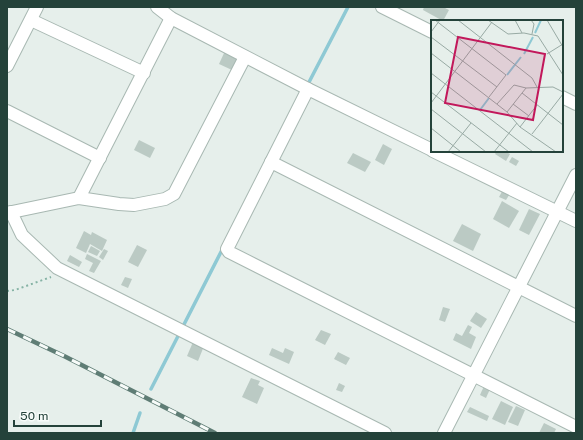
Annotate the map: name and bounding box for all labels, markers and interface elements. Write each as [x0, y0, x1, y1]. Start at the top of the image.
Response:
inset map [431, 20, 563, 152]
scale bar [14, 402, 101, 428]
text: 50 m [20, 409, 48, 423]

